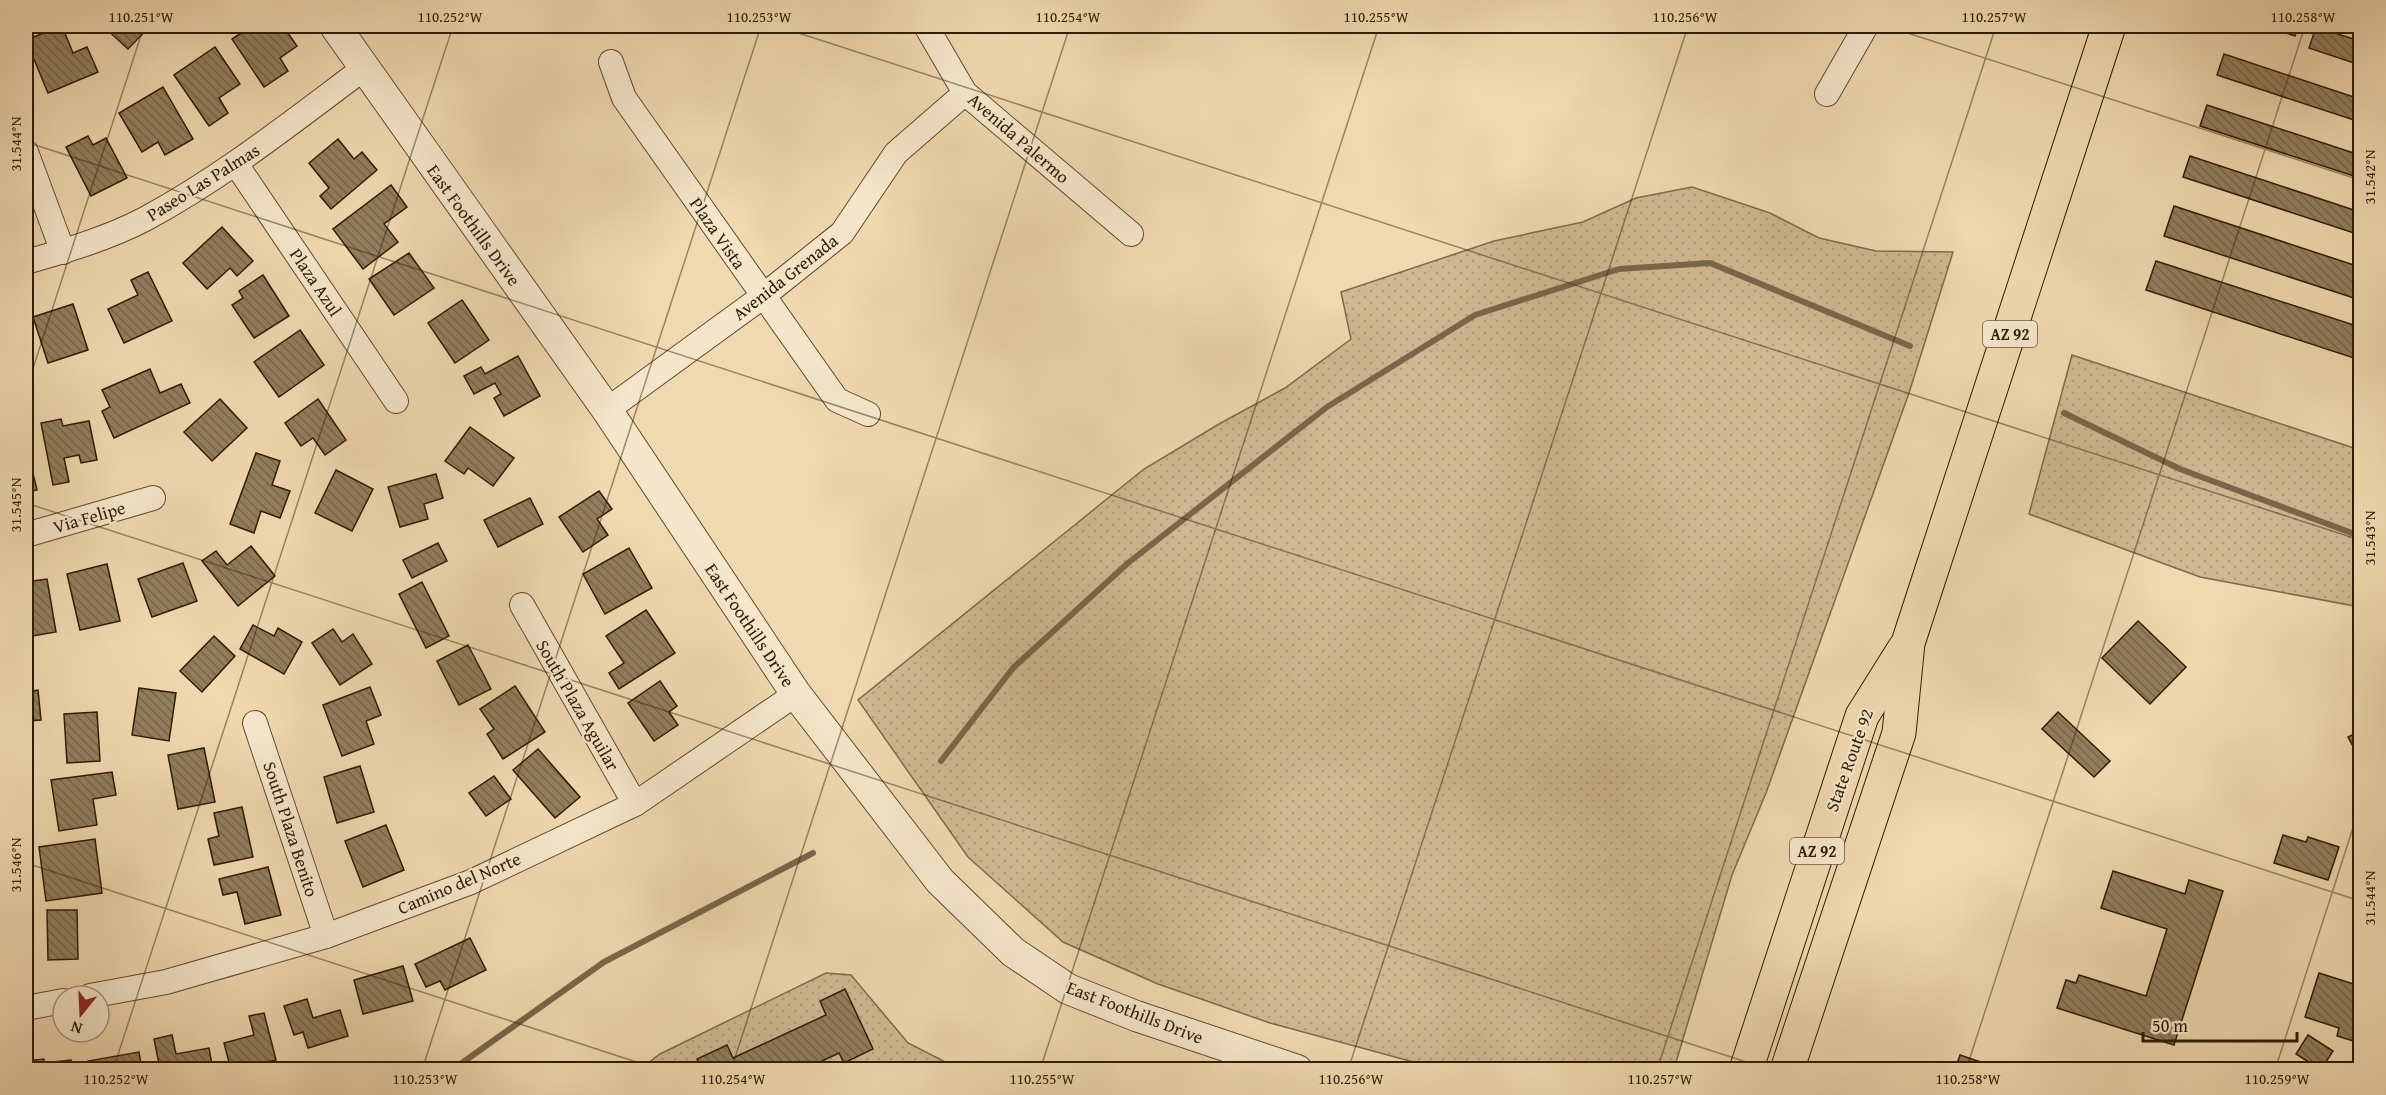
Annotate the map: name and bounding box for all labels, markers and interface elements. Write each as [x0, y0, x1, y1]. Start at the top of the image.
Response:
text: 110.251°W [108, 6, 174, 27]
text: 110.252°W [417, 6, 483, 27]
text: 110.253°W [726, 6, 792, 27]
text: 110.254°W [1035, 6, 1101, 27]
text: 110.255°W [1343, 6, 1409, 27]
text: 110.256°W [1652, 6, 1718, 27]
text: 110.257°W [1961, 6, 2027, 27]
text: 110.258°W [2270, 6, 2336, 27]
street label: Avenida Palermo [962, 86, 1076, 190]
text: 31.544°N [5, 116, 26, 171]
street label: Paseo Las Palmas [141, 136, 265, 228]
text: 31.542°N [2359, 149, 2380, 204]
street label: East Foothills Drive [421, 159, 527, 291]
street label: Plaza Vista [683, 191, 753, 275]
street label: Avenida Grenada [727, 227, 844, 327]
street label: Plaza Azul [283, 242, 349, 322]
road number: AZ 92 [1983, 321, 2037, 347]
text: 31.545°N [5, 477, 26, 532]
street label: Via Felipe [50, 494, 128, 540]
text: 31.543°N [2359, 510, 2380, 565]
street label: East Foothills Drive [698, 557, 802, 693]
street label: South Plaza Aguilar [529, 634, 627, 776]
street label: State Route 92 [1818, 705, 1880, 815]
street label: South Plaza Benito [256, 758, 326, 900]
text: 31.546°N [5, 837, 26, 892]
road number: AZ 92 [1790, 838, 1844, 864]
street label: Camino del Norte [393, 845, 525, 921]
text: 31.544°N [2359, 870, 2380, 925]
street label: East Foothills Drive [1063, 973, 1207, 1051]
north arrow [51, 984, 111, 1044]
scale bar [2143, 1005, 2298, 1043]
text: 50 m [2152, 1012, 2188, 1039]
text: N [67, 1015, 85, 1041]
text: 110.252°W [83, 1068, 149, 1089]
text: 110.253°W [392, 1068, 458, 1089]
text: 110.254°W [700, 1068, 766, 1089]
text: 110.255°W [1009, 1068, 1075, 1089]
text: 110.256°W [1318, 1068, 1384, 1089]
text: 110.257°W [1627, 1068, 1693, 1089]
text: 110.258°W [1935, 1068, 2001, 1089]
text: 110.259°W [2244, 1068, 2310, 1089]

